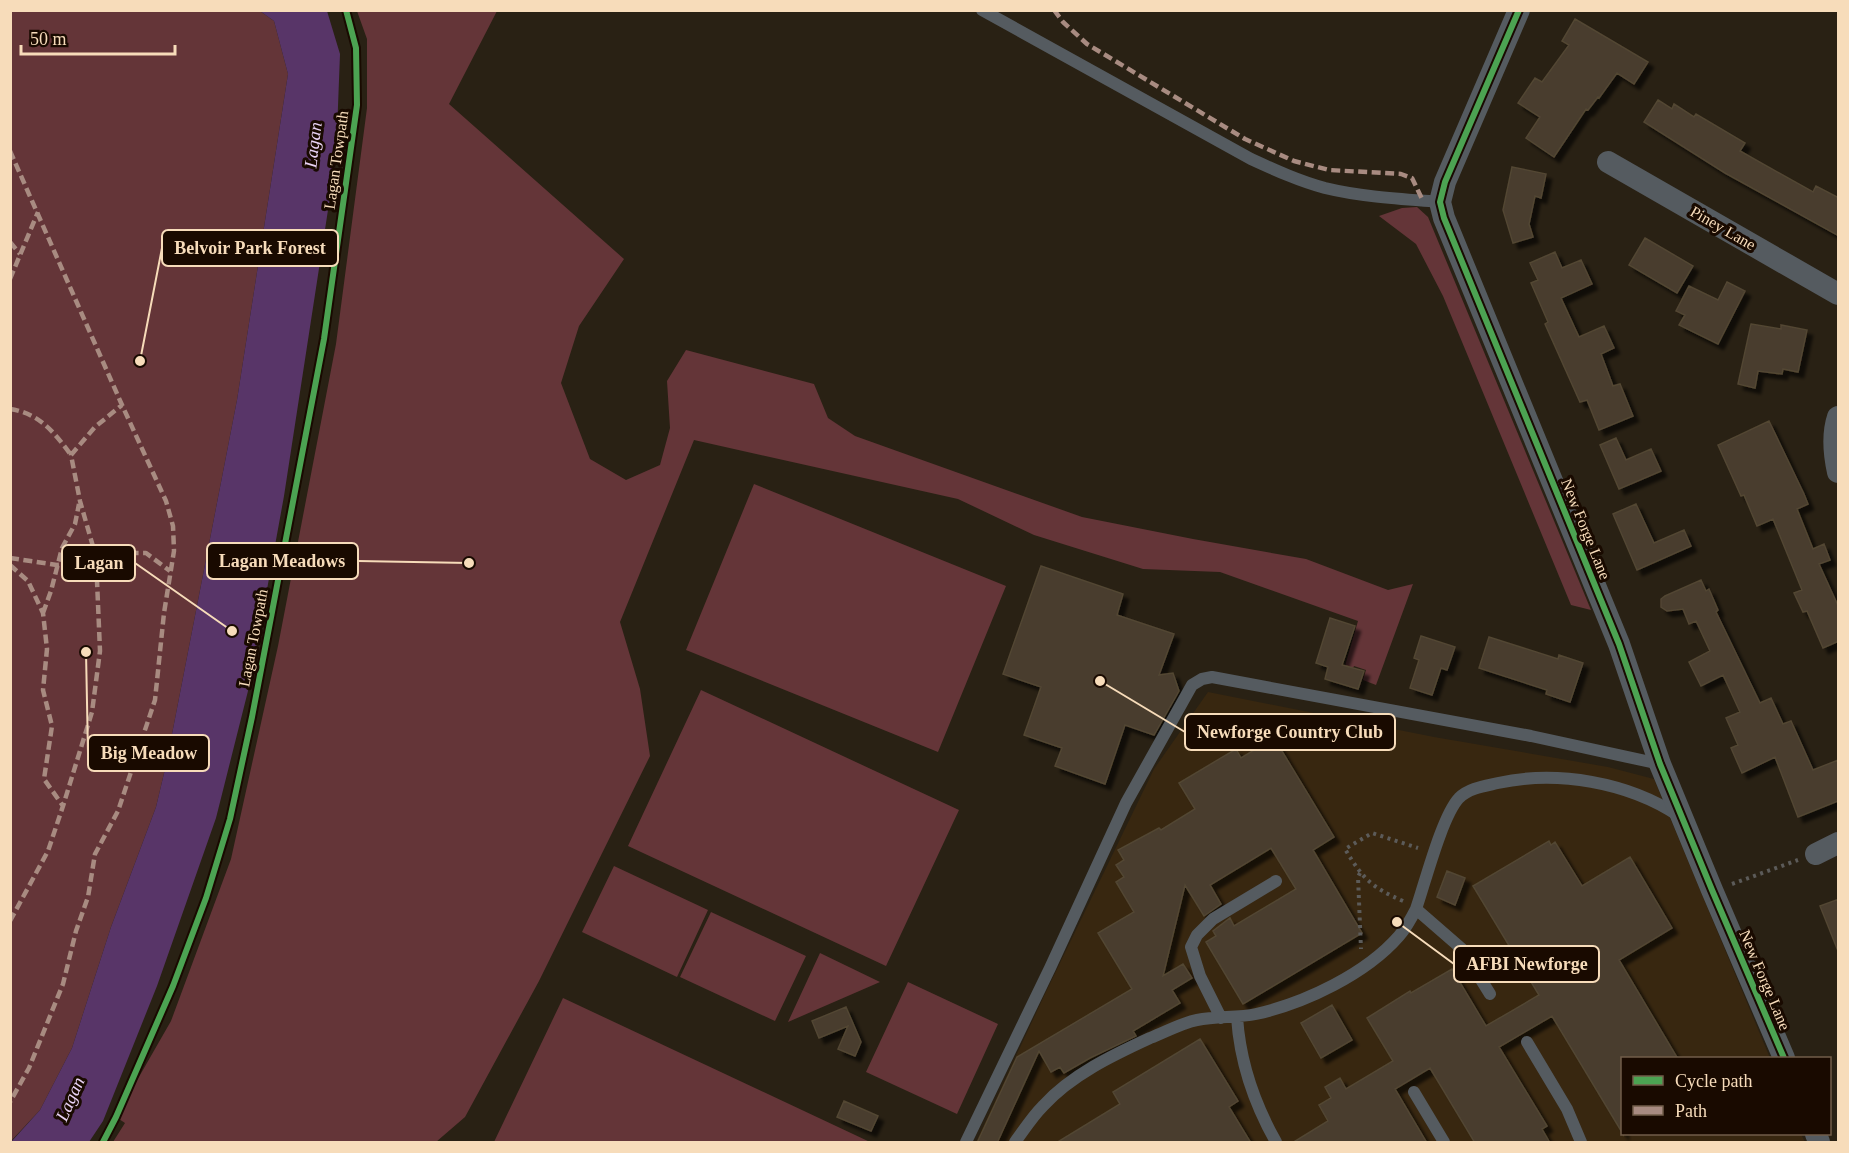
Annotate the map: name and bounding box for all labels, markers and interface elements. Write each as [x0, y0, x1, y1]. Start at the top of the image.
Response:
scale bar [21, 18, 176, 56]
text: 50 m [30, 29, 67, 49]
street label: Lagan Towpath [321, 110, 352, 211]
water label: Lagan [300, 121, 326, 170]
street label: Piney Lane [1687, 203, 1759, 254]
callout: Belvoir Park Forest [162, 230, 338, 266]
text: Belvoir Park Forest [174, 238, 326, 258]
street label: New Forge Lane [1557, 476, 1614, 582]
callout: Lagan Meadows [207, 543, 358, 579]
callout: Lagan [62, 545, 135, 581]
text: Lagan Meadows [219, 551, 345, 571]
text: Lagan [74, 553, 124, 573]
street label: Lagan Towpath [235, 588, 272, 689]
callout: Newforge Country Club [1185, 714, 1395, 750]
text: Newforge Country Club [1197, 722, 1383, 742]
callout: Big Meadow [88, 735, 209, 771]
text: Big Meadow [101, 743, 197, 763]
street label: New Forge Lane [1735, 927, 1794, 1033]
callout: AFBI Newforge [1454, 946, 1599, 982]
text: AFBI Newforge [1466, 954, 1588, 974]
legend [1621, 1057, 1831, 1135]
text: Cycle path [1675, 1071, 1752, 1091]
water label: Lagan [51, 1074, 88, 1125]
text: Path [1675, 1101, 1707, 1121]

